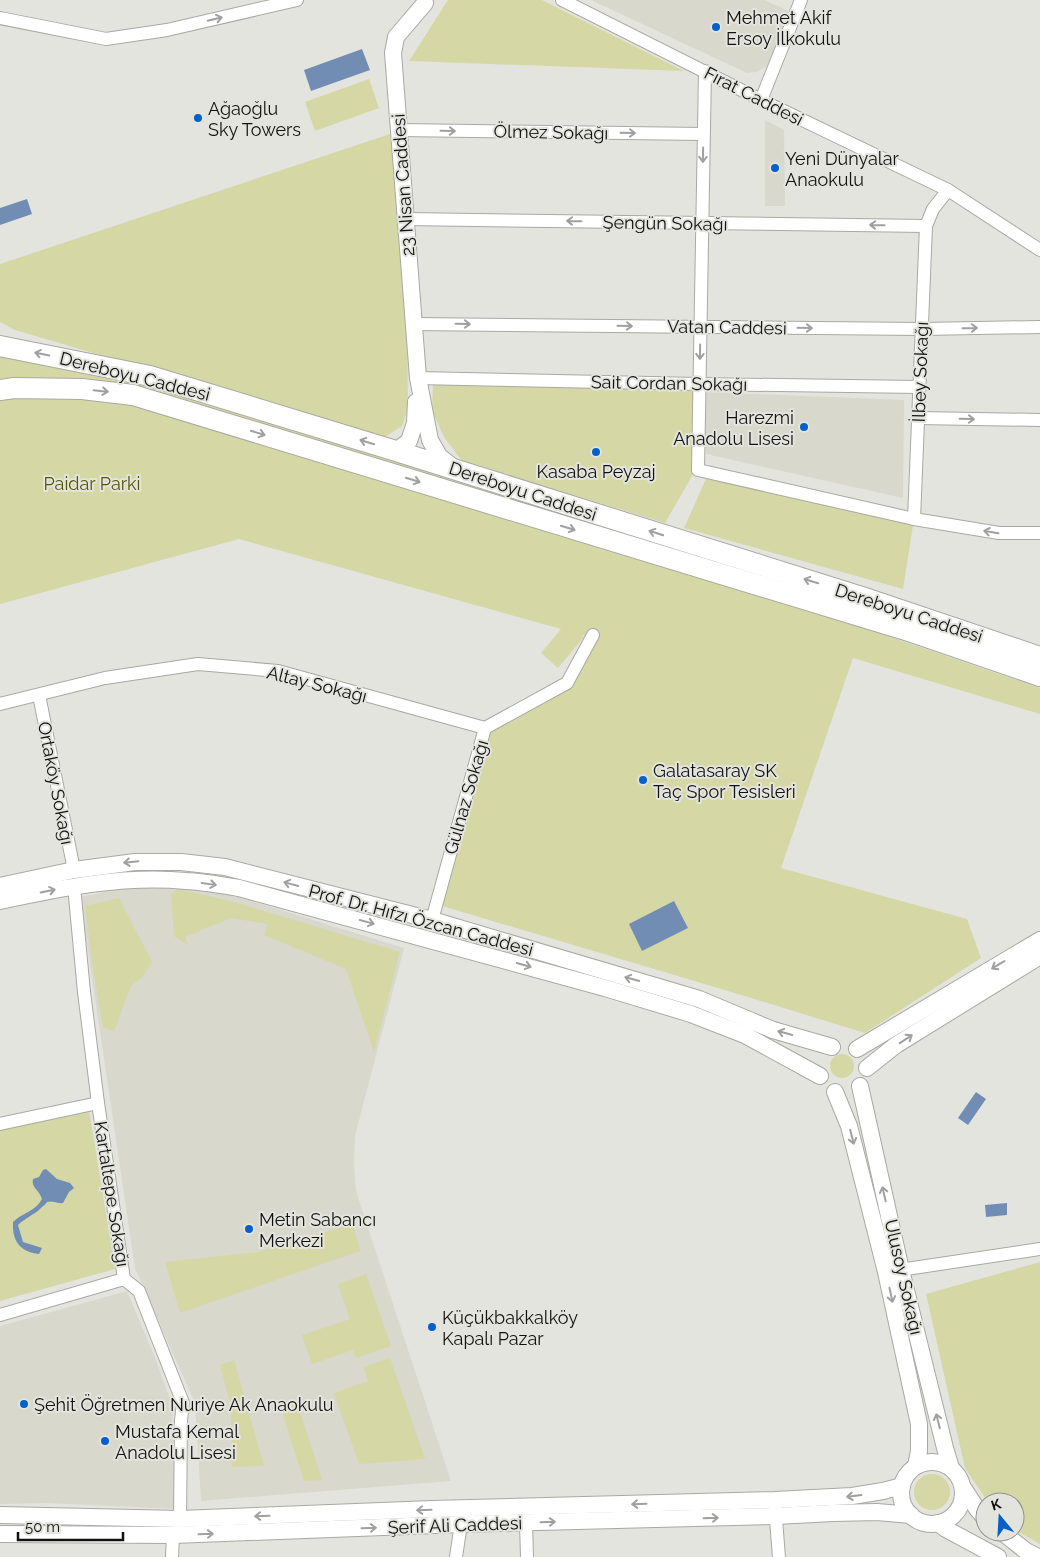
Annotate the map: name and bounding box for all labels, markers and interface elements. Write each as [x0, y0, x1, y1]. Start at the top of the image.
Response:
place label: Mehmet Akif Ersoy İlkokulu [726, 7, 841, 49]
one-way arrow [206, 14, 222, 23]
marker: Mehmet Akif Ersoy İlkokulu [710, 21, 722, 33]
street label: Fırat Caddesi [701, 62, 807, 130]
place label: Ağaoğlu Sky Towers [208, 98, 301, 140]
marker: Ağaoğlu Sky Towers [192, 112, 204, 124]
street label: 23 Nisan Caddesi [388, 113, 418, 257]
street label: Ölmez Sokağı [493, 120, 609, 144]
one-way arrow [439, 126, 455, 136]
one-way arrow [619, 128, 635, 138]
one-way arrow [698, 146, 708, 163]
place label: Yeni Dünyalar Anaokulu [785, 148, 900, 190]
marker: Yeni Dünyalar Anaokulu [769, 162, 781, 174]
street label: Şengün Sokağı [602, 211, 728, 235]
one-way arrow [567, 217, 583, 226]
one-way arrow [869, 220, 886, 230]
street label: Vatan Caddesi [667, 315, 787, 339]
one-way arrow [454, 319, 470, 329]
one-way arrow [616, 321, 633, 331]
street label: İlbey Sokağı [908, 321, 932, 423]
one-way arrow [796, 323, 813, 333]
one-way arrow [962, 324, 978, 333]
one-way arrow [695, 344, 704, 360]
street label: Dereboyu Caddesi [58, 347, 212, 405]
one-way arrow [34, 349, 50, 358]
street label: Sait Cordan Sokağı [591, 371, 747, 395]
one-way arrow [93, 386, 109, 396]
place label: Harezmi Anadolu Lisesi [673, 407, 794, 449]
one-way arrow [958, 414, 975, 424]
marker: Harezmi Anadolu Lisesi [798, 421, 810, 433]
one-way arrow [249, 428, 265, 438]
one-way arrow [360, 436, 376, 446]
marker: Kasaba Peyzaj [590, 446, 602, 458]
street label: Dereboyu Caddesi [446, 457, 600, 525]
place label: Kasaba Peyzaj [536, 461, 656, 482]
park label: Paidar Parki [43, 473, 141, 494]
one-way arrow [405, 476, 421, 486]
one-way arrow [560, 523, 576, 533]
one-way arrow [984, 526, 1000, 536]
one-way arrow [648, 527, 664, 537]
one-way arrow [803, 576, 819, 586]
street label: Dereboyu Caddesi [832, 579, 986, 647]
street label: Altay Sokağı [265, 661, 369, 707]
street label: Ortaköy Sokağı [34, 720, 78, 846]
street label: Gülnaz Sokağı [440, 737, 492, 857]
place label: Galatasaray SK Taç Spor Tesisleri [653, 760, 796, 802]
marker: Galatasaray SK Taç Spor Tesisleri [637, 774, 649, 786]
one-way arrow [123, 858, 139, 867]
one-way arrow [201, 879, 217, 889]
one-way arrow [283, 879, 299, 889]
street label: Prof. Dr. Hıfzı Özcan Caddesi [306, 880, 536, 960]
one-way arrow [39, 886, 55, 896]
one-way arrow [358, 918, 374, 928]
one-way arrow [991, 960, 1006, 970]
one-way arrow [515, 961, 531, 971]
one-way arrow [625, 974, 641, 984]
one-way arrow [778, 1028, 794, 1038]
one-way arrow [899, 1033, 913, 1043]
street label: Kartaltepe Sokağı [90, 1120, 134, 1268]
one-way arrow [848, 1129, 857, 1145]
one-way arrow [879, 1187, 888, 1203]
place label: Metin Sabancı Merkezi [259, 1209, 376, 1251]
street label: Ulusoy Sokağı [880, 1217, 928, 1337]
marker: Metin Sabancı Merkezi [243, 1223, 255, 1235]
one-way arrow [887, 1287, 896, 1303]
place label: Küçükbakkalköy Kapalı Pazar [442, 1307, 578, 1349]
marker: Küçükbakkalköy Kapalı Pazar [426, 1321, 438, 1333]
place label: Şehit Öğretmen Nuriye Ak Anaokulu [34, 1394, 334, 1415]
marker: Şehit Öğretmen Nuriye Ak Anaokulu [18, 1398, 30, 1410]
one-way arrow [933, 1413, 942, 1429]
place label: Mustafa Kemal Anadolu Lisesi [115, 1421, 239, 1463]
marker: Mustafa Kemal Anadolu Lisesi [99, 1435, 111, 1447]
one-way arrow [846, 1491, 862, 1501]
north arrow [975, 1492, 1025, 1542]
text: K [989, 1495, 1004, 1514]
one-way arrow [632, 1499, 648, 1508]
one-way arrow [417, 1505, 433, 1514]
scale bar [18, 1510, 122, 1542]
one-way arrow [254, 1511, 270, 1520]
street label: Şerif Ali Caddesi [387, 1512, 523, 1538]
one-way arrow [703, 1513, 719, 1522]
one-way arrow [540, 1517, 556, 1527]
text: 50 m [25, 1518, 60, 1536]
one-way arrow [360, 1523, 376, 1532]
one-way arrow [198, 1529, 214, 1539]

